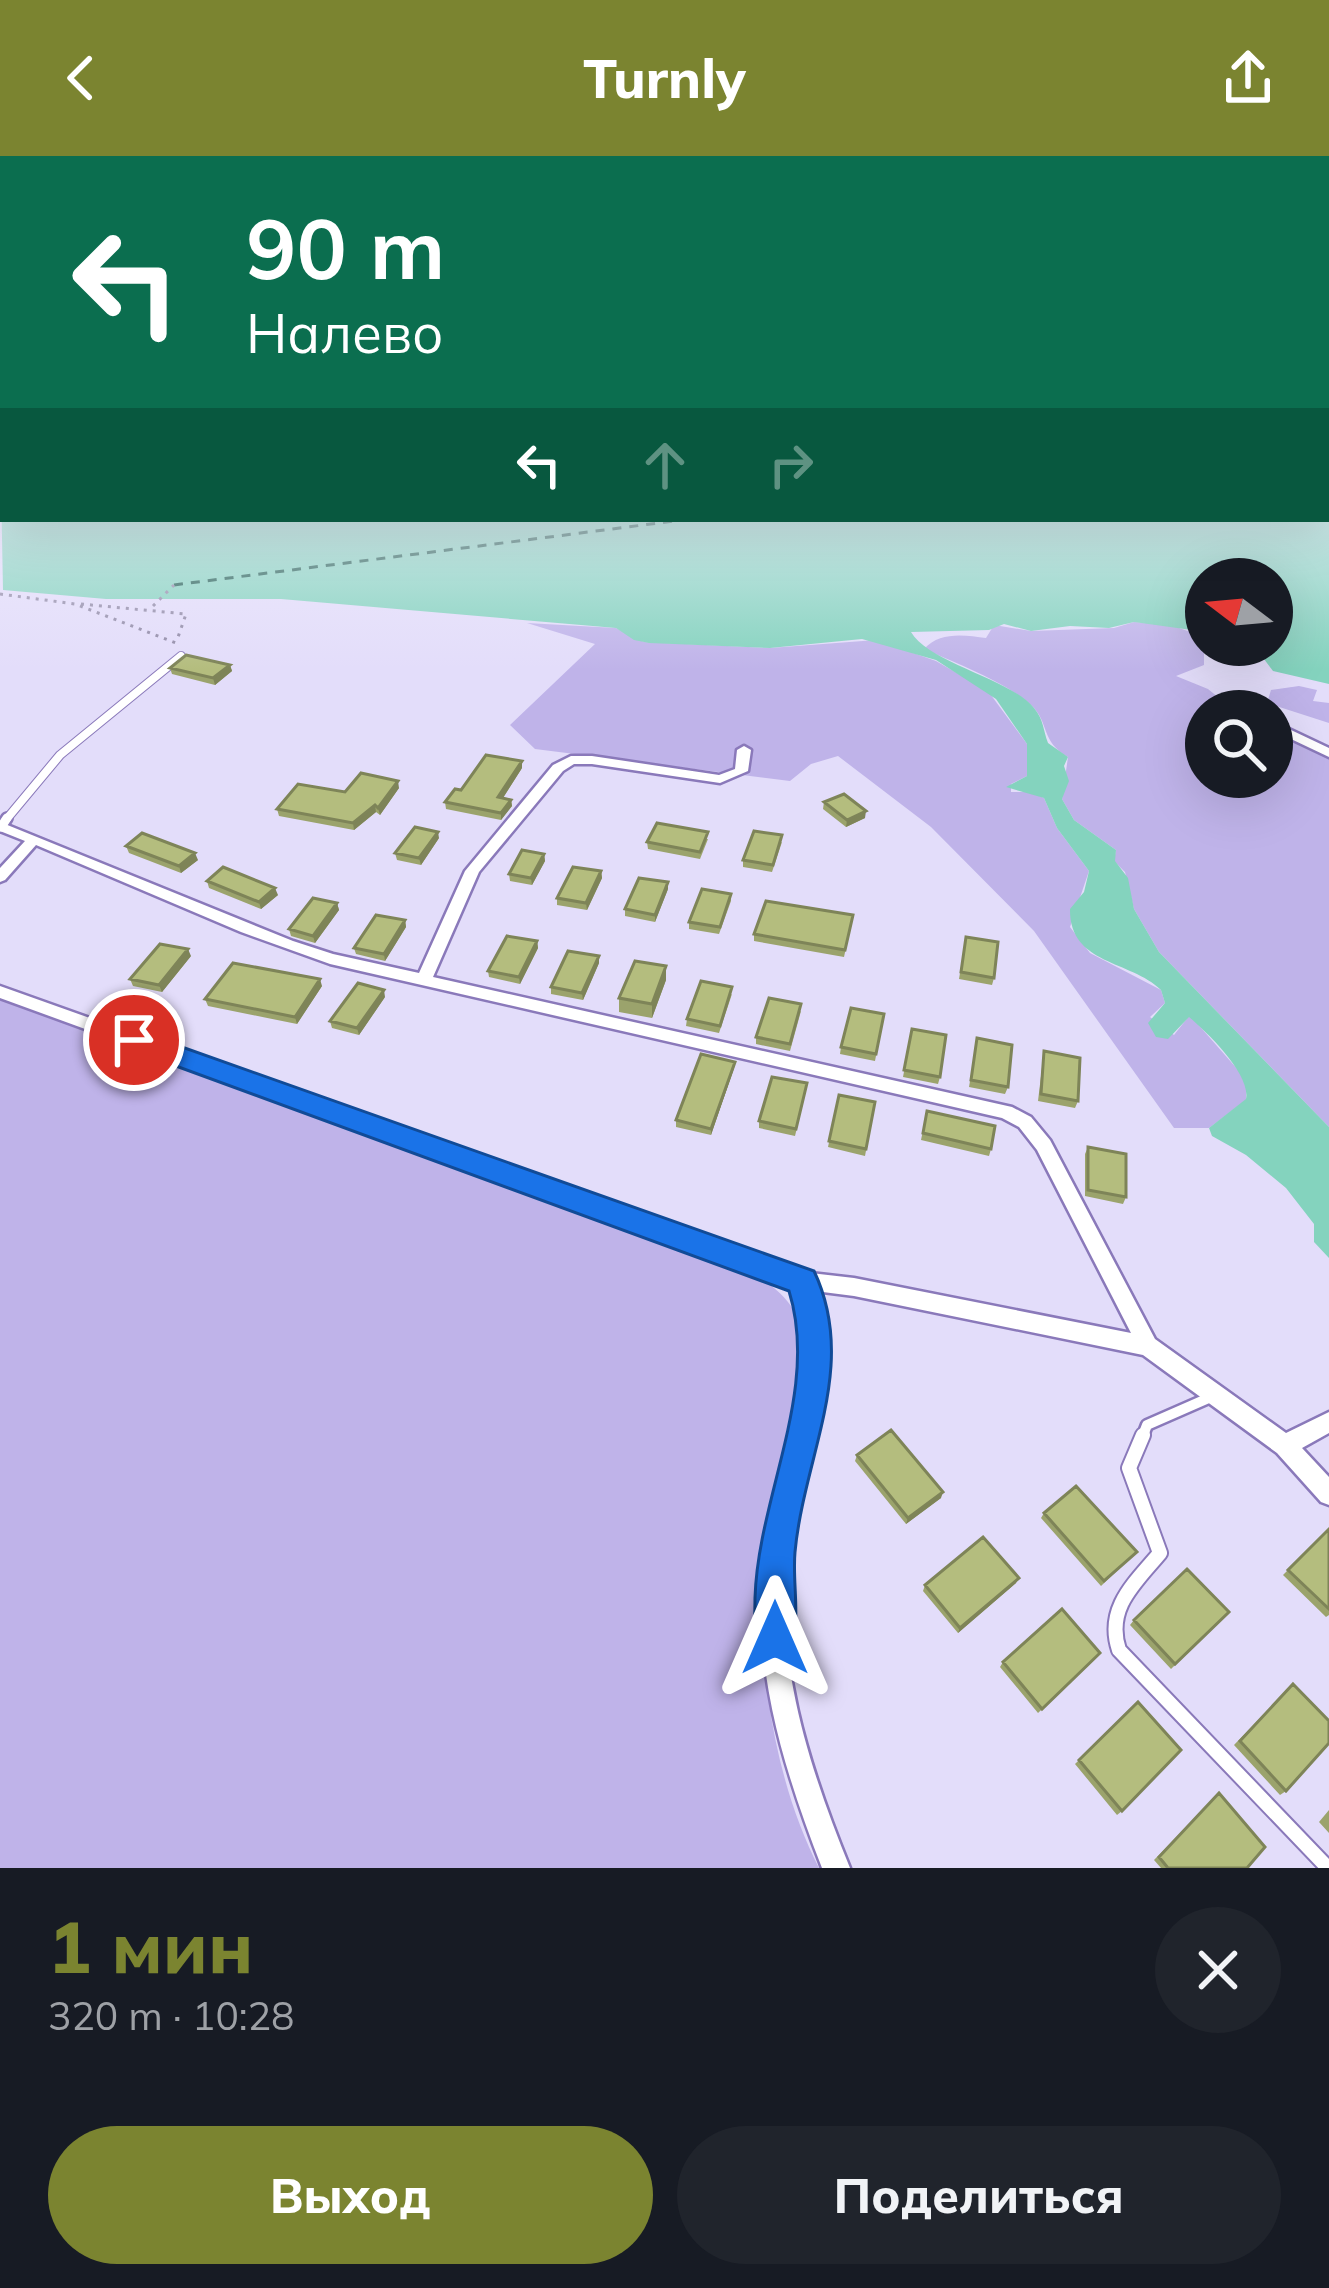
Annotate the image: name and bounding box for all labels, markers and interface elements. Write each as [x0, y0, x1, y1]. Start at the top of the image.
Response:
text: Turnly [583, 44, 746, 112]
icon: back [48, 45, 114, 111]
icon: share [1215, 45, 1281, 111]
text: 90 m [246, 195, 445, 300]
icon: left [48, 204, 204, 360]
text: Налево [246, 299, 443, 367]
icon: left [506, 432, 572, 498]
icon: ahead [632, 432, 698, 498]
icon: right [758, 432, 824, 498]
north arrow [1185, 558, 1293, 666]
map controls [1185, 558, 1293, 798]
button: search [1185, 690, 1293, 798]
pin [83, 989, 185, 1091]
icon: arrive [101, 1007, 167, 1073]
position arrow [712, 1575, 838, 1701]
text: 1 мин [48, 1901, 253, 1991]
button: close [1155, 1907, 1281, 2033]
text: 320 m · 10:28 [48, 1991, 294, 2040]
button: Выход [48, 2126, 653, 2264]
button: Поделиться [677, 2126, 1281, 2264]

